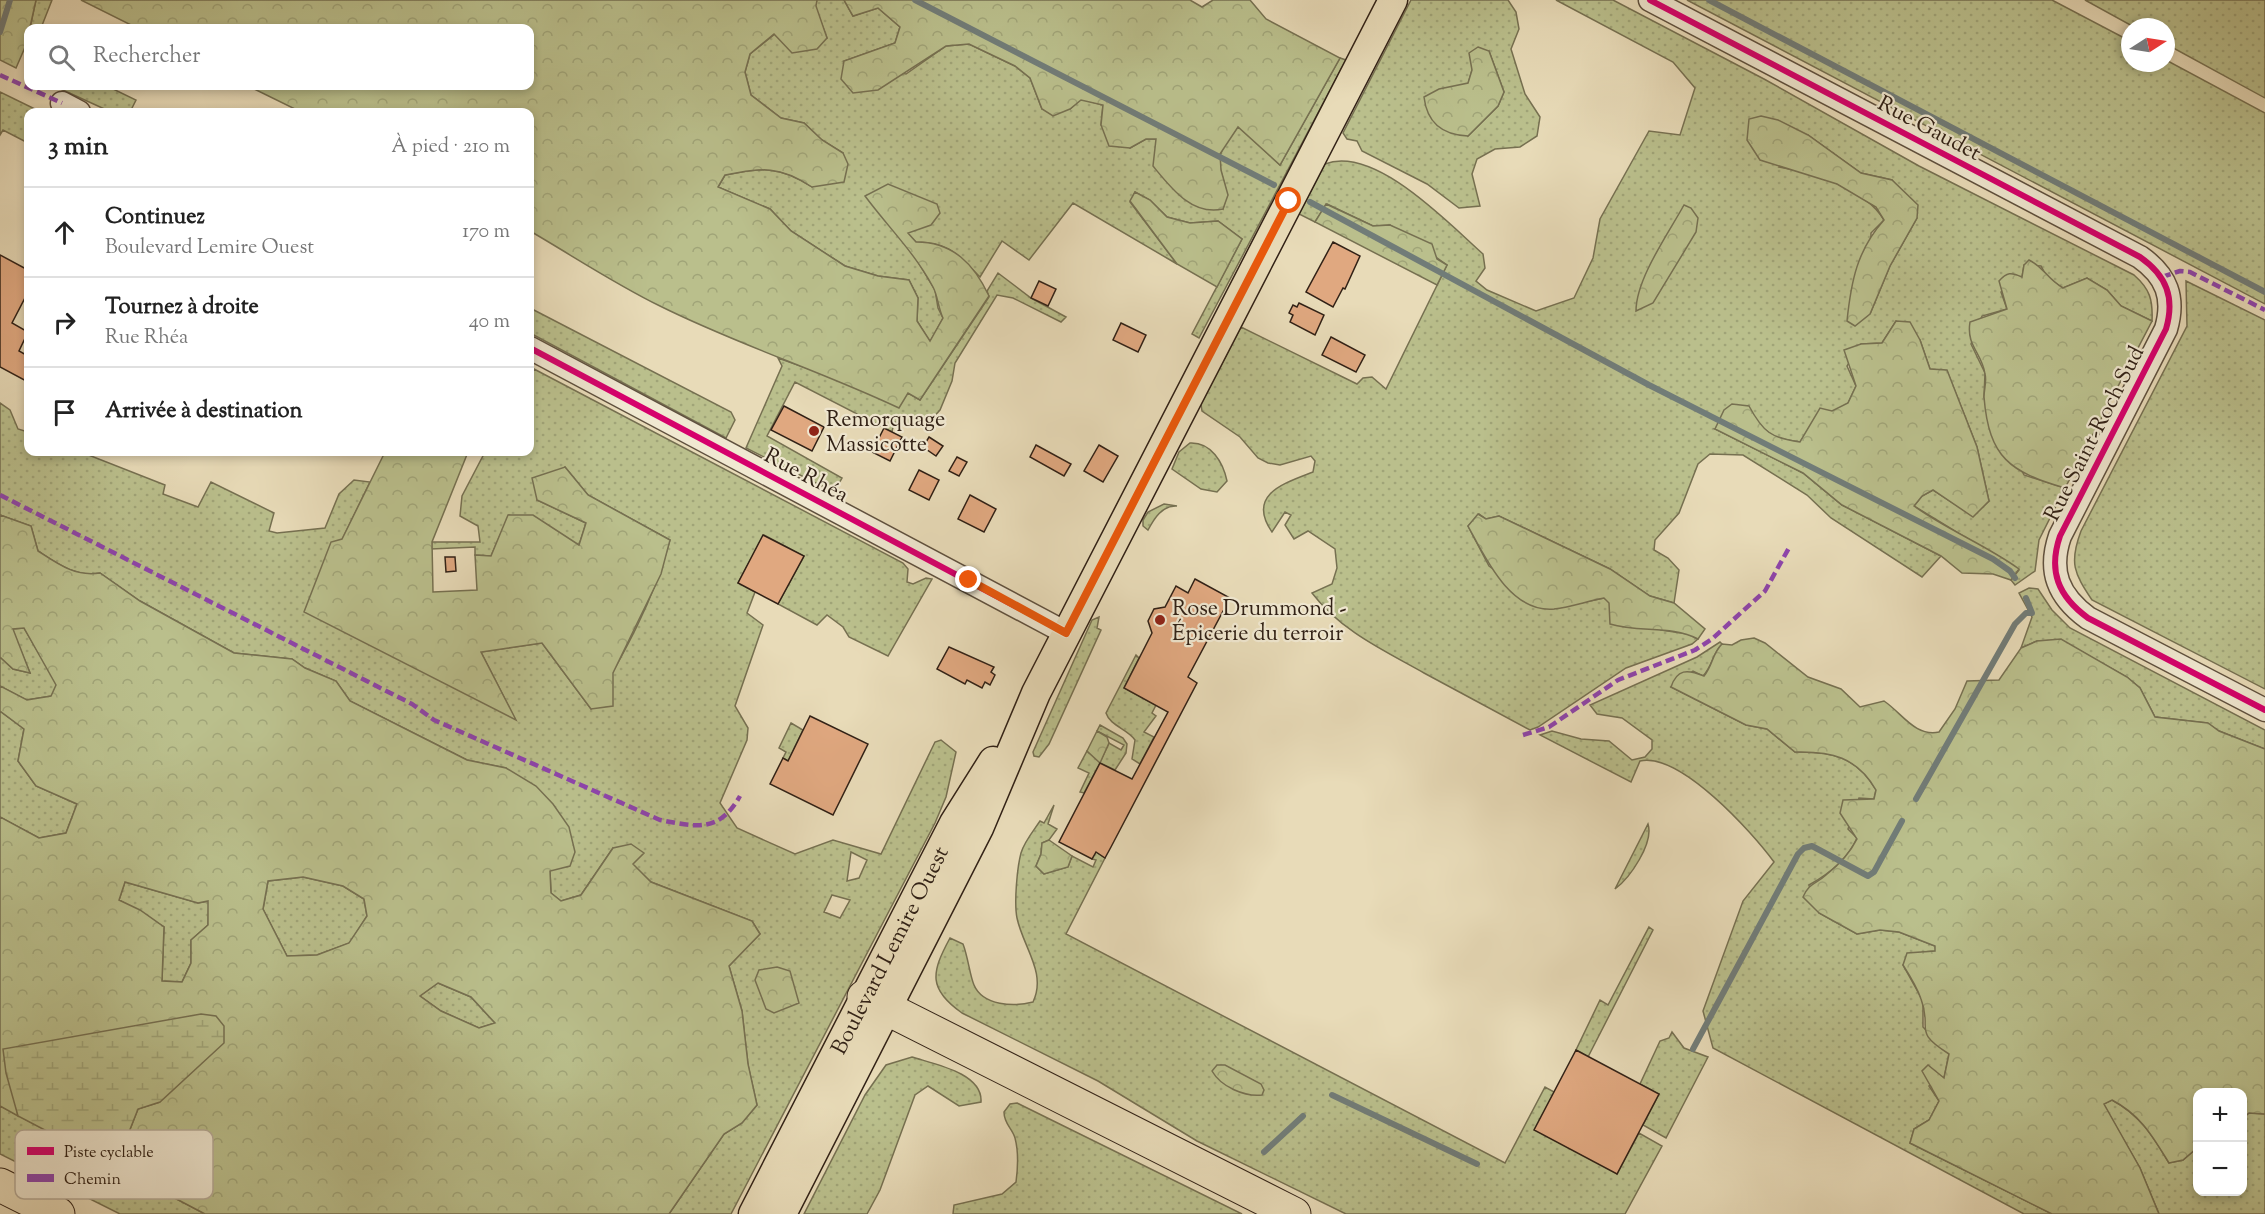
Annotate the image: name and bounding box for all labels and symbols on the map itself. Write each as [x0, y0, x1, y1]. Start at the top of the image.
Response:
north arrow [2121, 18, 2175, 72]
street label: Rue Gaudet [1871, 89, 1986, 171]
route start [1275, 187, 1301, 213]
street label: Rue Saint-Roch Sud [2038, 341, 2154, 528]
place label: Remorquage Massicotte [826, 405, 945, 462]
marker: Remorquage Massicotte [807, 424, 821, 438]
street label: Rue Rhéa [758, 441, 854, 512]
route end [955, 566, 981, 592]
place label: Rose Drummond - Épicerie du terroir [1172, 594, 1347, 651]
marker: Rose Drummond - Épicerie du terroir [1153, 613, 1167, 627]
street label: Boulevard Lemire Ouest [825, 841, 959, 1061]
legend [15, 1130, 213, 1199]
text: Piste cyclable [64, 1142, 154, 1165]
text: Chemin [64, 1169, 121, 1192]

